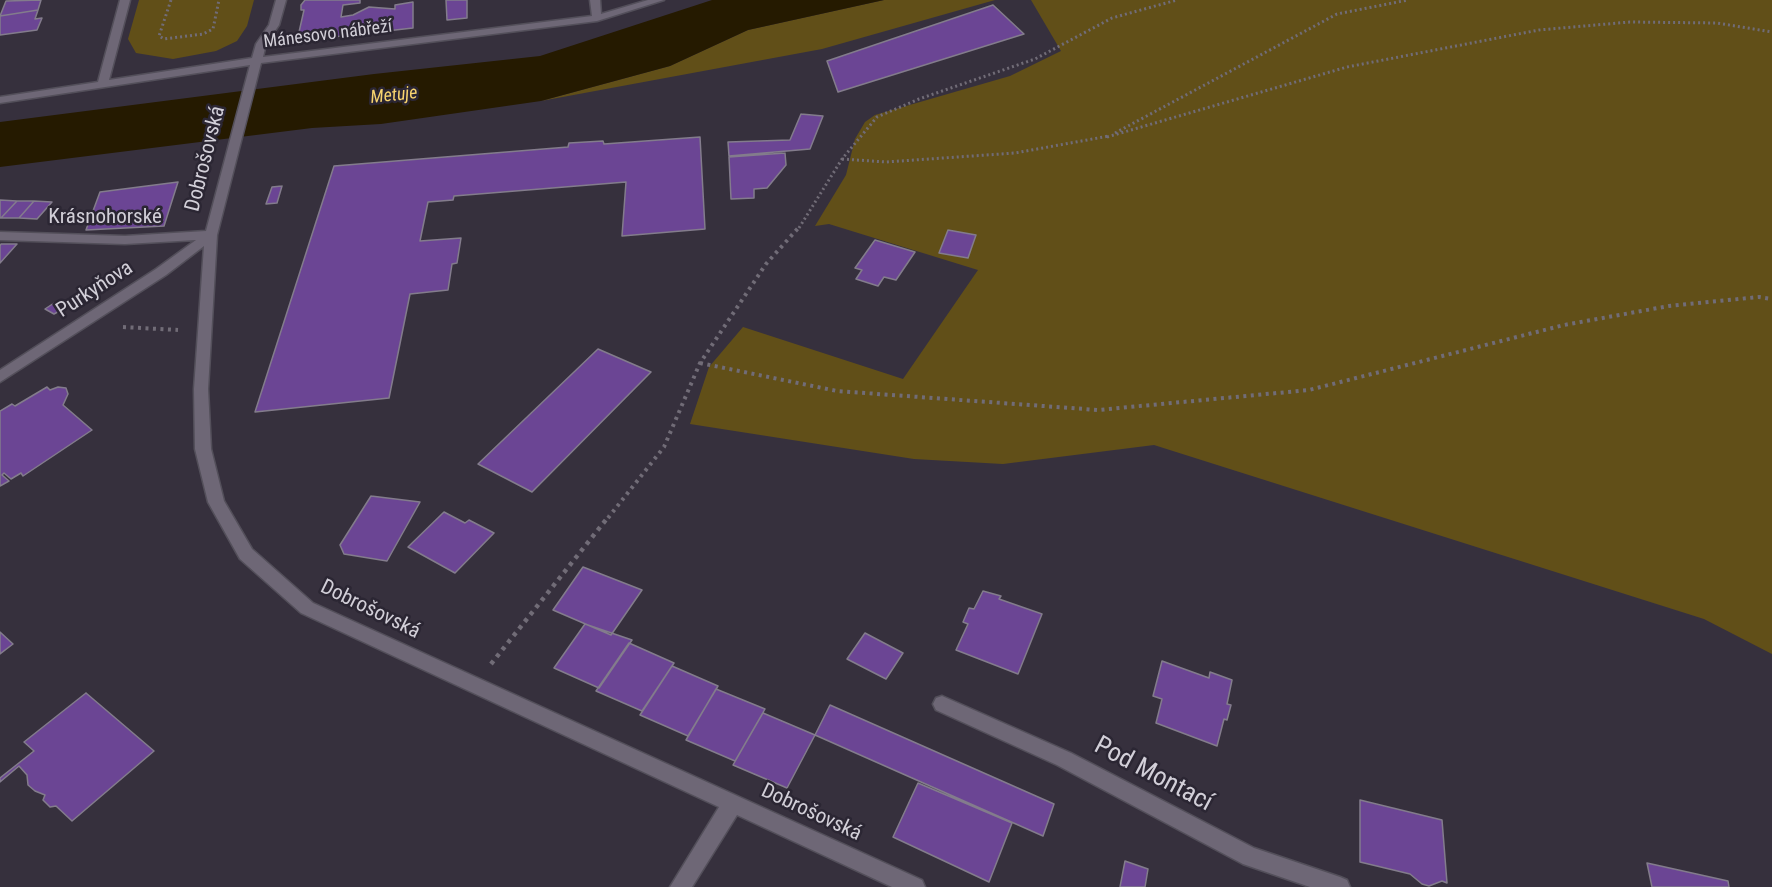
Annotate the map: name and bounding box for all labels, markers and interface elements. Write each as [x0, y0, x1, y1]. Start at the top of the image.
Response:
street label: Mánesovo nábřeží [263, 16, 393, 54]
water label: Metuje [369, 83, 419, 109]
street label: Dobrošovská [181, 104, 231, 214]
street label: Krásnohorské [48, 205, 162, 231]
street label: Purkyňova [52, 256, 138, 324]
street label: Dobrošovská [316, 575, 424, 645]
street label: Pod Montací [1088, 731, 1218, 819]
street label: Dobrošovská [757, 779, 865, 847]

